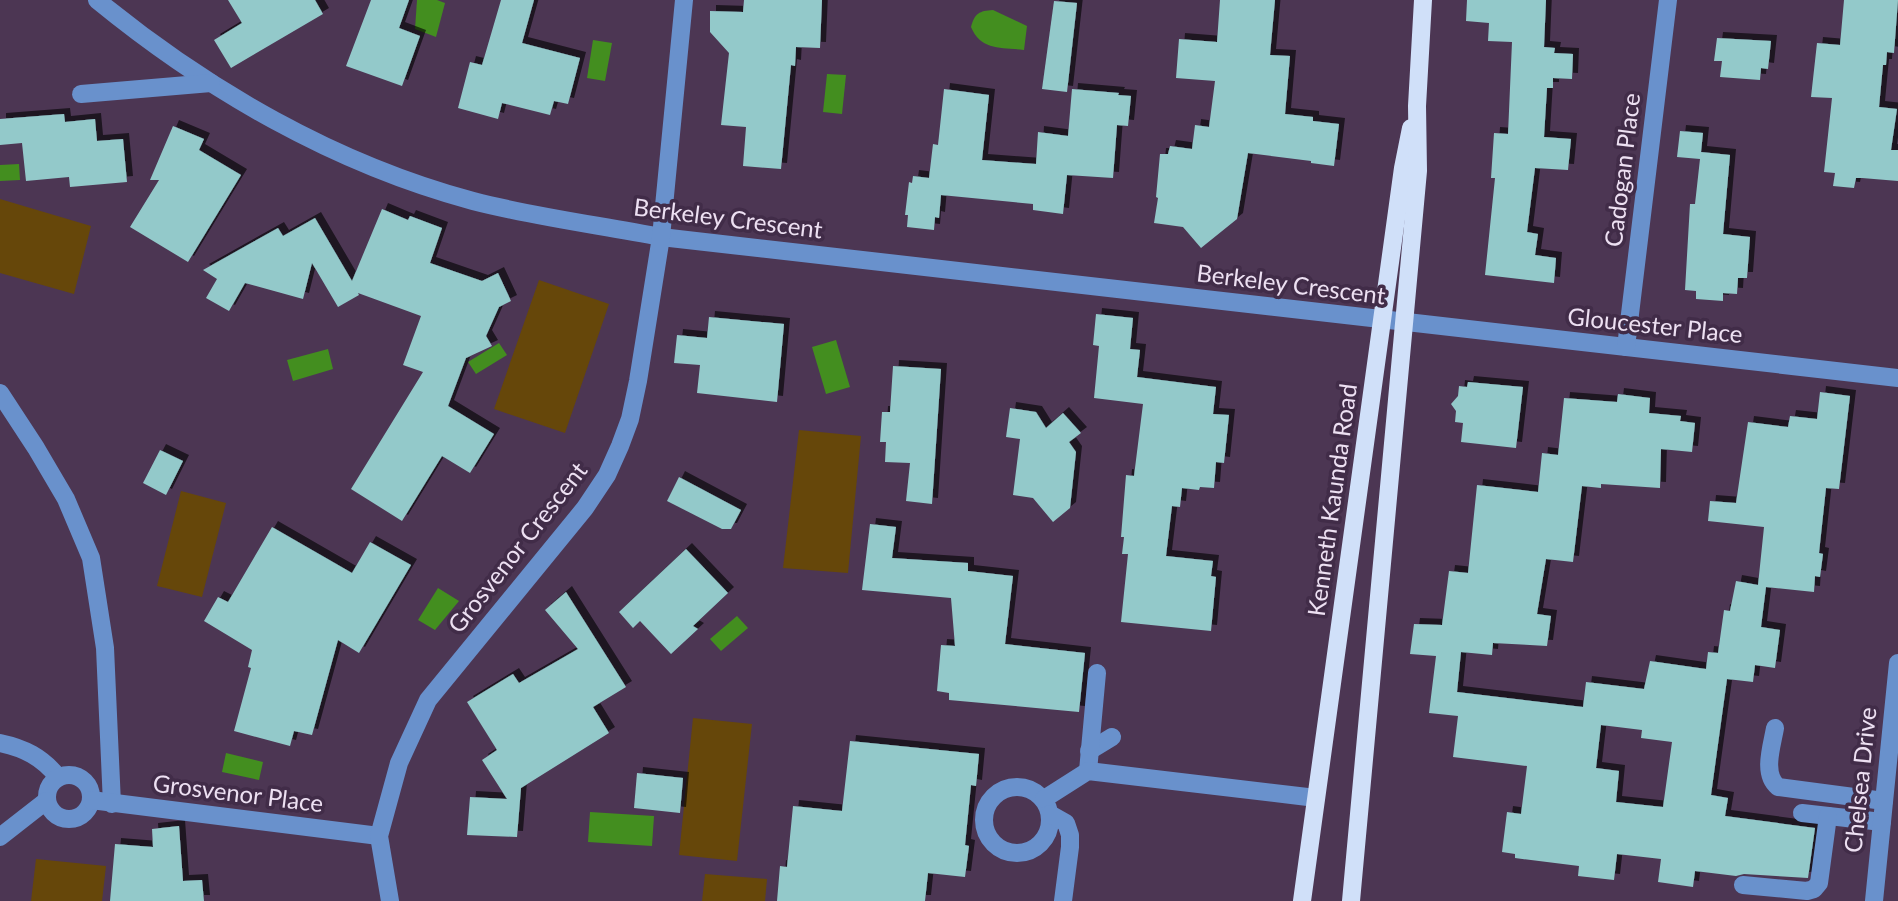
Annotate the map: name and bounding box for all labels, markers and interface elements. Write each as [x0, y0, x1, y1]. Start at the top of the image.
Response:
street label: Cadogan Place [1598, 91, 1645, 248]
street label: Berkeley Crescent [632, 192, 825, 244]
street label: Berkeley Crescent [1195, 258, 1388, 310]
street label: Gloucester Place [1566, 301, 1744, 348]
street label: Kenneth Kaunda Road [1301, 382, 1362, 618]
street label: Grosvenor Crescent [441, 456, 593, 638]
street label: Chelsea Drive [1837, 706, 1882, 854]
street label: Grosvenor Place [151, 768, 325, 817]

